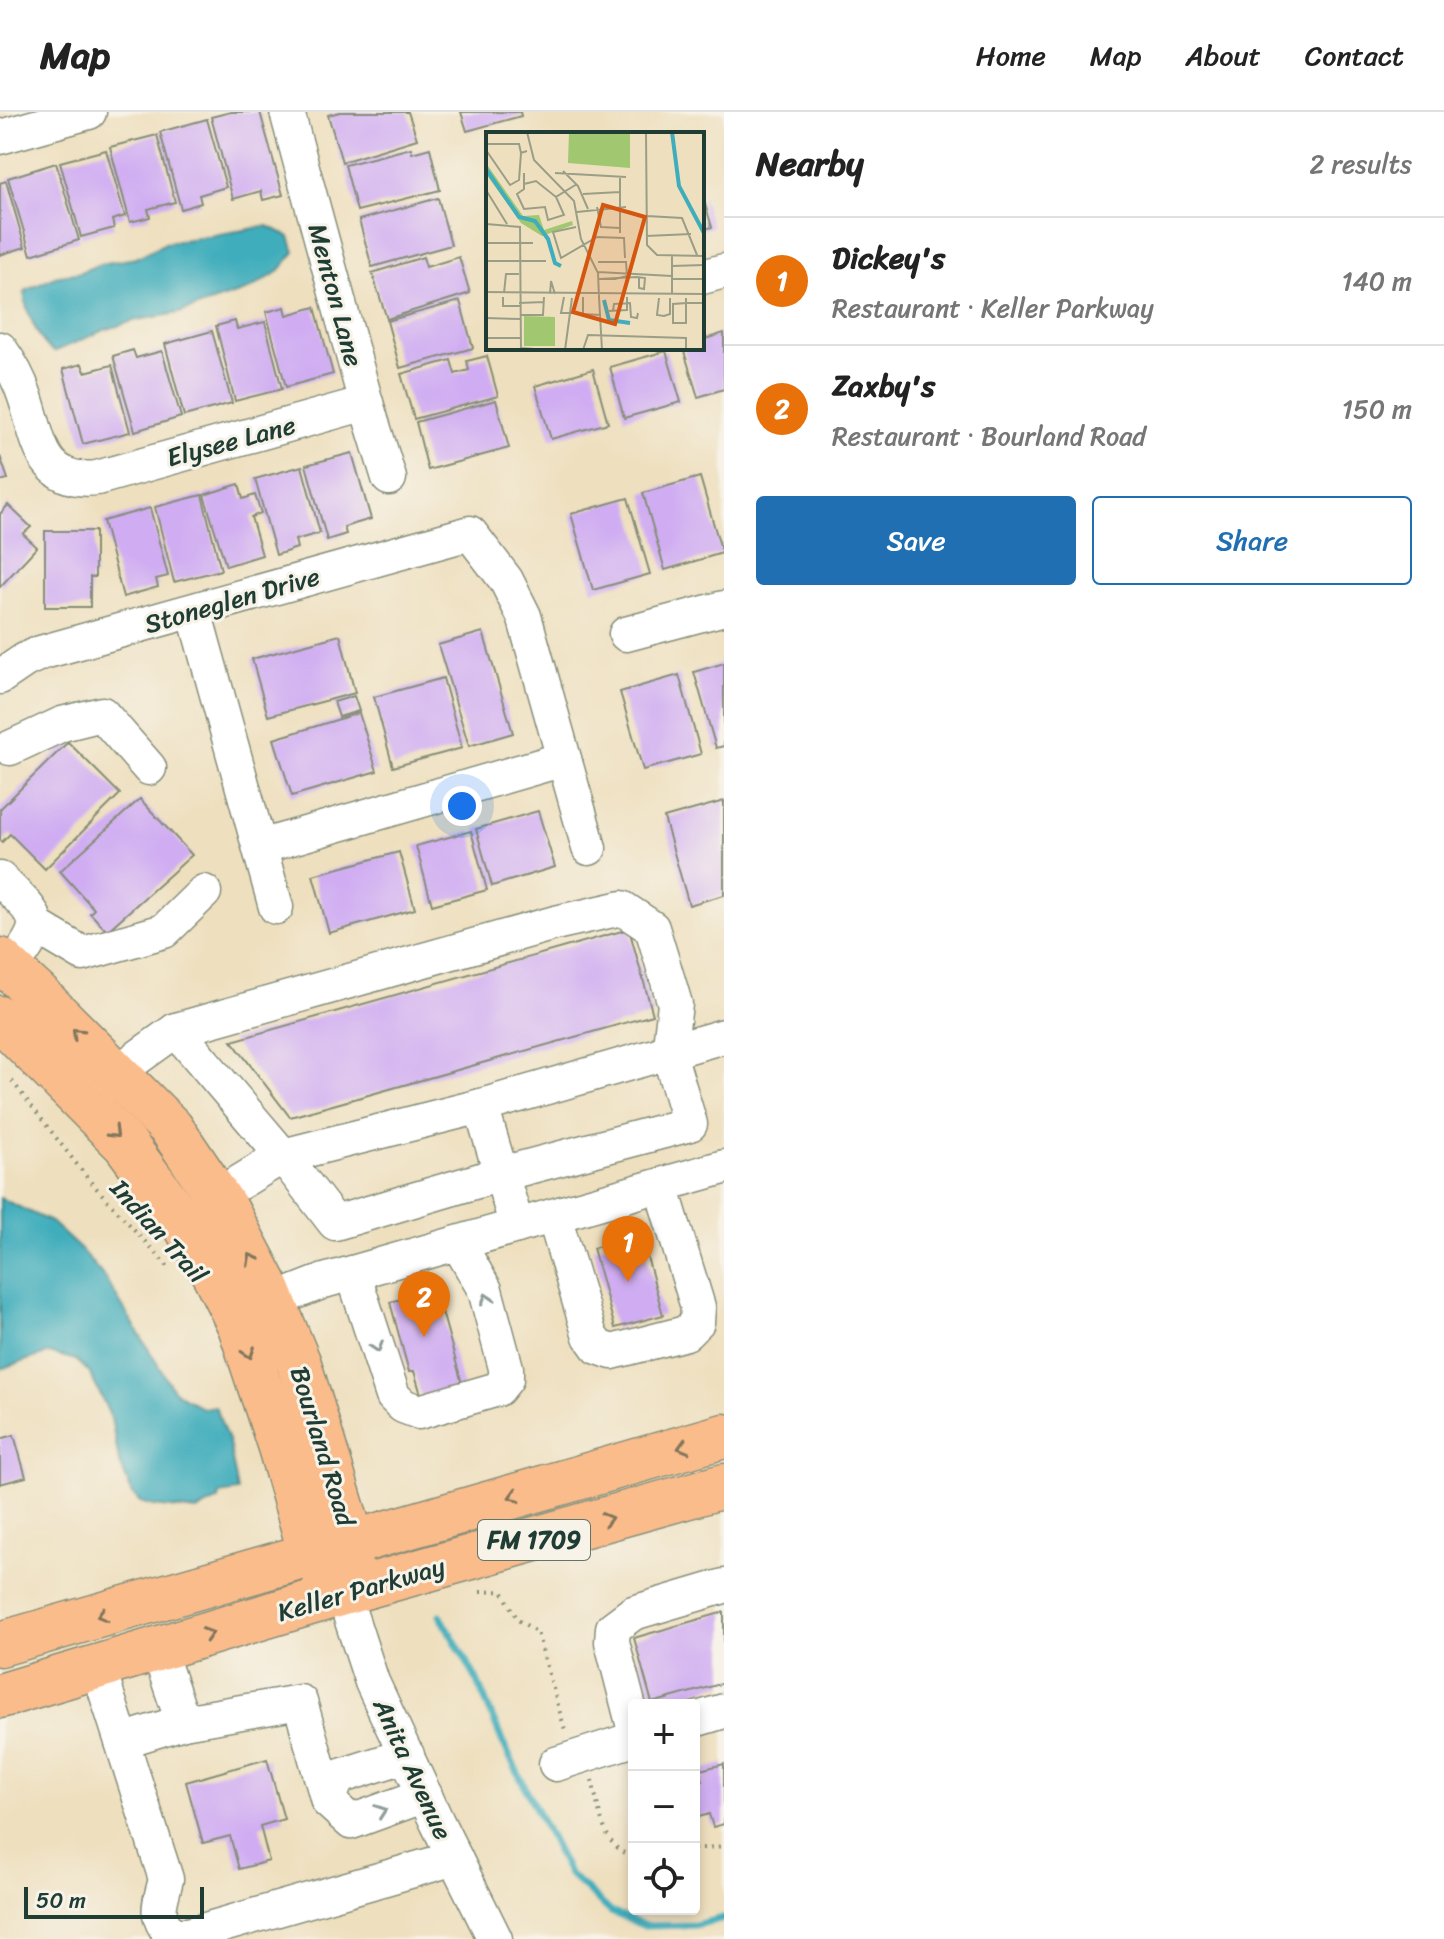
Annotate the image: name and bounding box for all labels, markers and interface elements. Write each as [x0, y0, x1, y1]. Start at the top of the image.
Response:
text: Map [40, 22, 110, 89]
text: Home [976, 31, 1046, 80]
text: Map [1090, 31, 1141, 80]
text: About [1185, 31, 1261, 80]
text: Contact [1305, 31, 1404, 80]
inset map [486, 132, 704, 350]
text: Nearby [756, 134, 864, 194]
text: 2 results [1310, 141, 1412, 187]
street label: Menton Lane [295, 218, 377, 372]
text: Dickey's [832, 231, 945, 285]
text: 1 [776, 258, 788, 304]
text: 140 m [1341, 258, 1412, 304]
text: Restaurant · Keller Parkway [832, 285, 1154, 331]
text: Zaxby's [832, 359, 935, 413]
text: 2 [774, 386, 790, 432]
text: 150 m [1342, 386, 1412, 432]
street label: Elysee Lane [161, 402, 301, 480]
text: Restaurant · Bourland Road [832, 413, 1146, 459]
button: Save [756, 496, 1076, 585]
button: Share [1092, 496, 1412, 585]
street label: Stoneglen Drive [139, 553, 325, 647]
your location [442, 786, 482, 826]
one-way arrow [71, 1028, 86, 1042]
one-way arrow [105, 1124, 119, 1138]
street label: Indian Trail [98, 1167, 220, 1295]
pin: 1 [602, 1216, 654, 1282]
one-way arrow [246, 1253, 262, 1268]
pin: 2 [398, 1271, 450, 1337]
one-way arrow [480, 1293, 496, 1307]
one-way arrow [368, 1339, 384, 1353]
one-way arrow [240, 1345, 256, 1359]
street label: Bourland Road [277, 1360, 370, 1534]
one-way arrow [677, 1438, 691, 1454]
one-way arrow [507, 1487, 521, 1504]
one-way arrow [600, 1512, 614, 1528]
road number: FM 1709 [478, 1520, 590, 1560]
street label: Keller Parkway [272, 1543, 451, 1635]
one-way arrow [95, 1606, 109, 1622]
one-way arrow [200, 1627, 214, 1643]
street label: Anita Avenue [360, 1689, 466, 1848]
map controls [628, 1699, 700, 1915]
button: + [628, 1699, 700, 1771]
button: − [628, 1771, 700, 1843]
one-way arrow [373, 1804, 387, 1821]
button: locate [628, 1843, 700, 1915]
text: 50 m [36, 1881, 86, 1920]
scale bar [24, 1883, 204, 1919]

